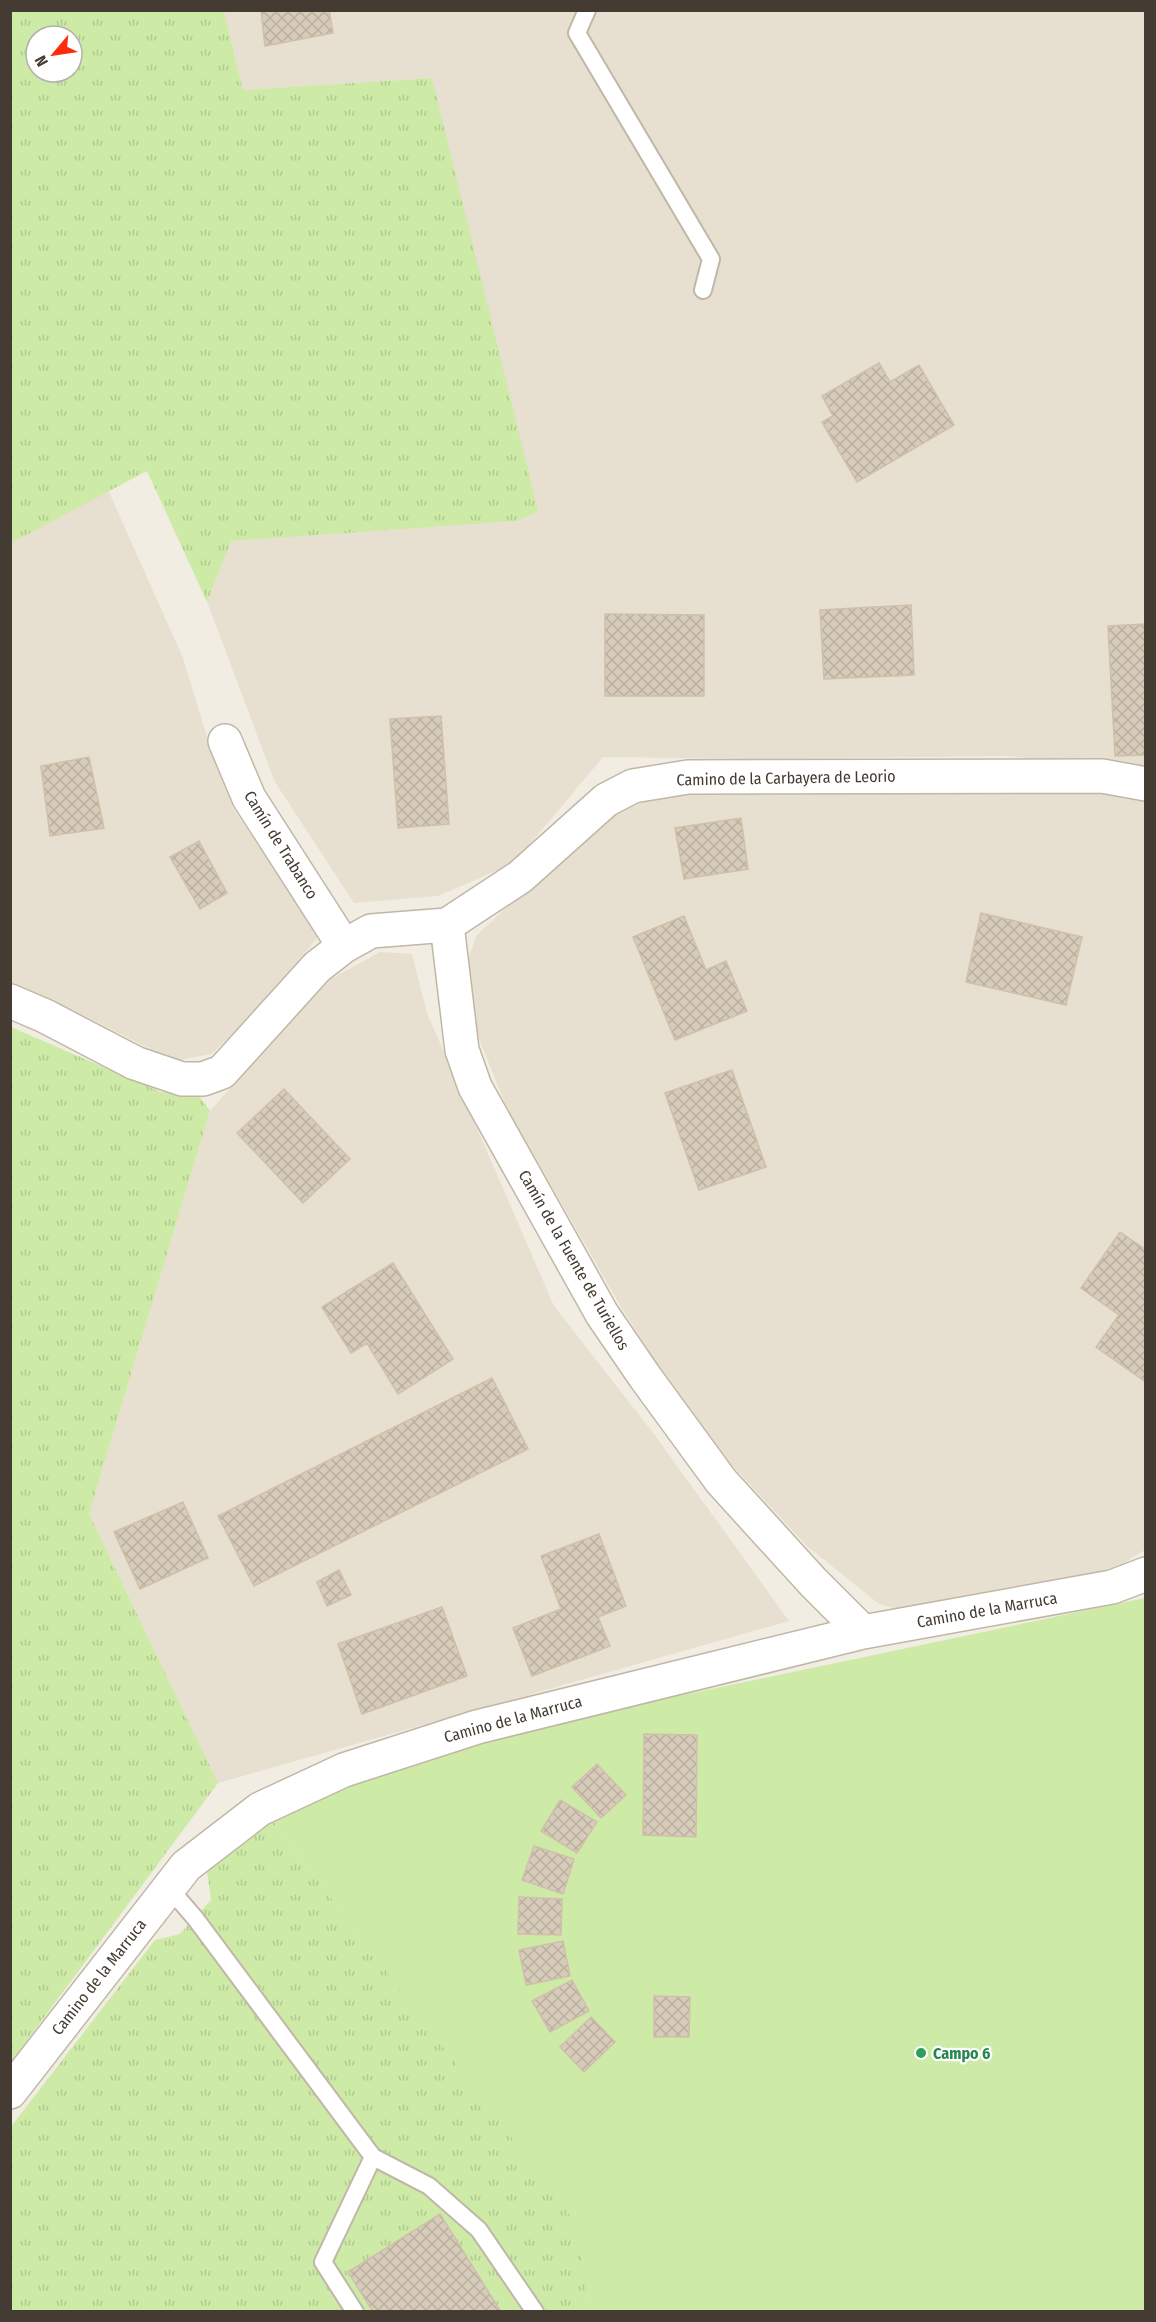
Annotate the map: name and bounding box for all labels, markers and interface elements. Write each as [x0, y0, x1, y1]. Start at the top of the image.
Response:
north arrow [24, 24, 84, 84]
text: N [31, 52, 52, 70]
street label: Camino de la Carbayera de Leorio [676, 767, 896, 789]
street label: Camín de Trabanco [240, 787, 322, 903]
street label: Camín de la Fuente de Turiellos [515, 1167, 633, 1353]
street label: Camino de la Marruca [915, 1588, 1059, 1632]
street label: Camino de la Marruca [442, 1691, 584, 1747]
street label: Camino de la Marruca [48, 1915, 150, 2039]
place label: Campo 6 [933, 2044, 990, 2063]
marker: Campo 6 [914, 2046, 928, 2060]

